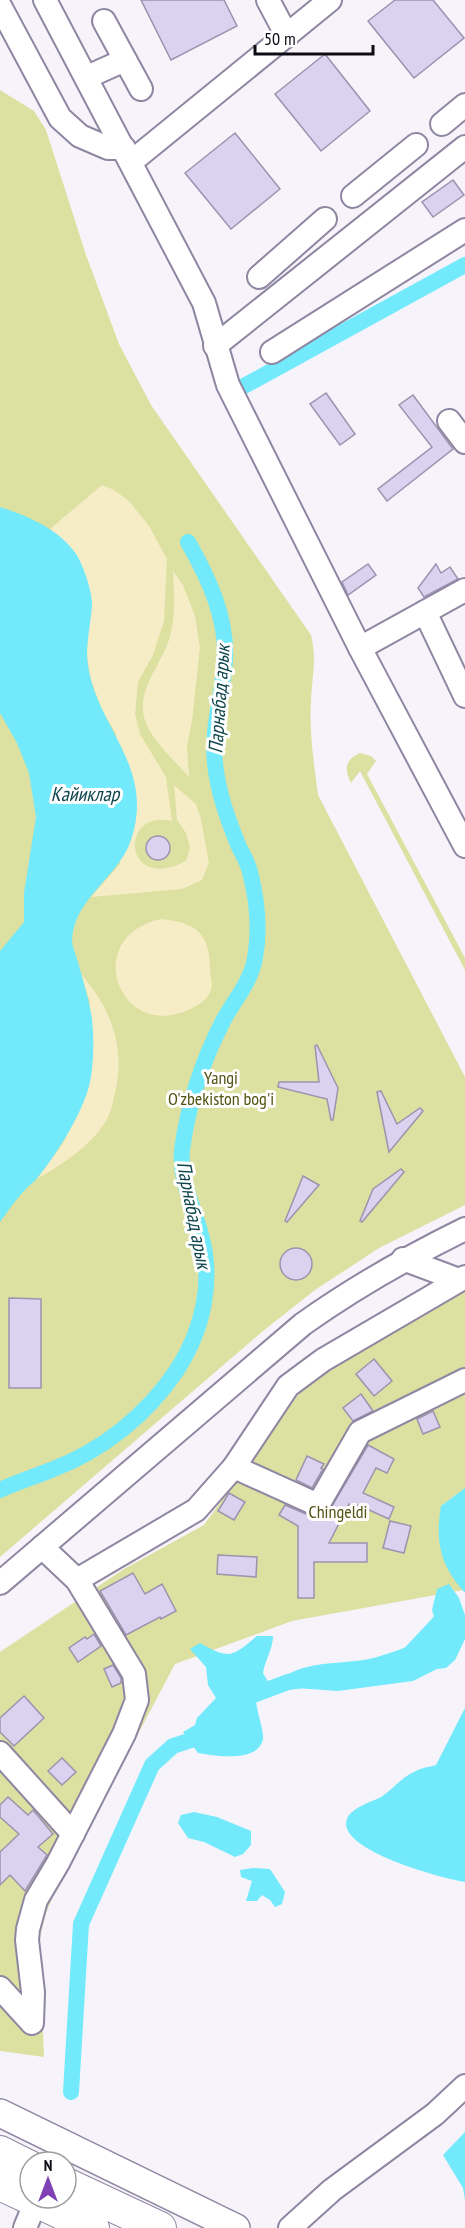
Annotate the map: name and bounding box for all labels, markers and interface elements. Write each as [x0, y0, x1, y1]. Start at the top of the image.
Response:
scale bar [255, 18, 374, 56]
text: 50 m [264, 27, 296, 50]
water label: Парнабад арык [202, 642, 236, 754]
water label: Кайиклар [51, 781, 120, 807]
park label: Yangi O'zbekiston bog'i [168, 1066, 274, 1110]
water label: Парнабад арык [171, 1159, 218, 1273]
park label: Chingeldi [308, 1500, 368, 1523]
north arrow [18, 2150, 78, 2210]
text: N [44, 2155, 52, 2175]

